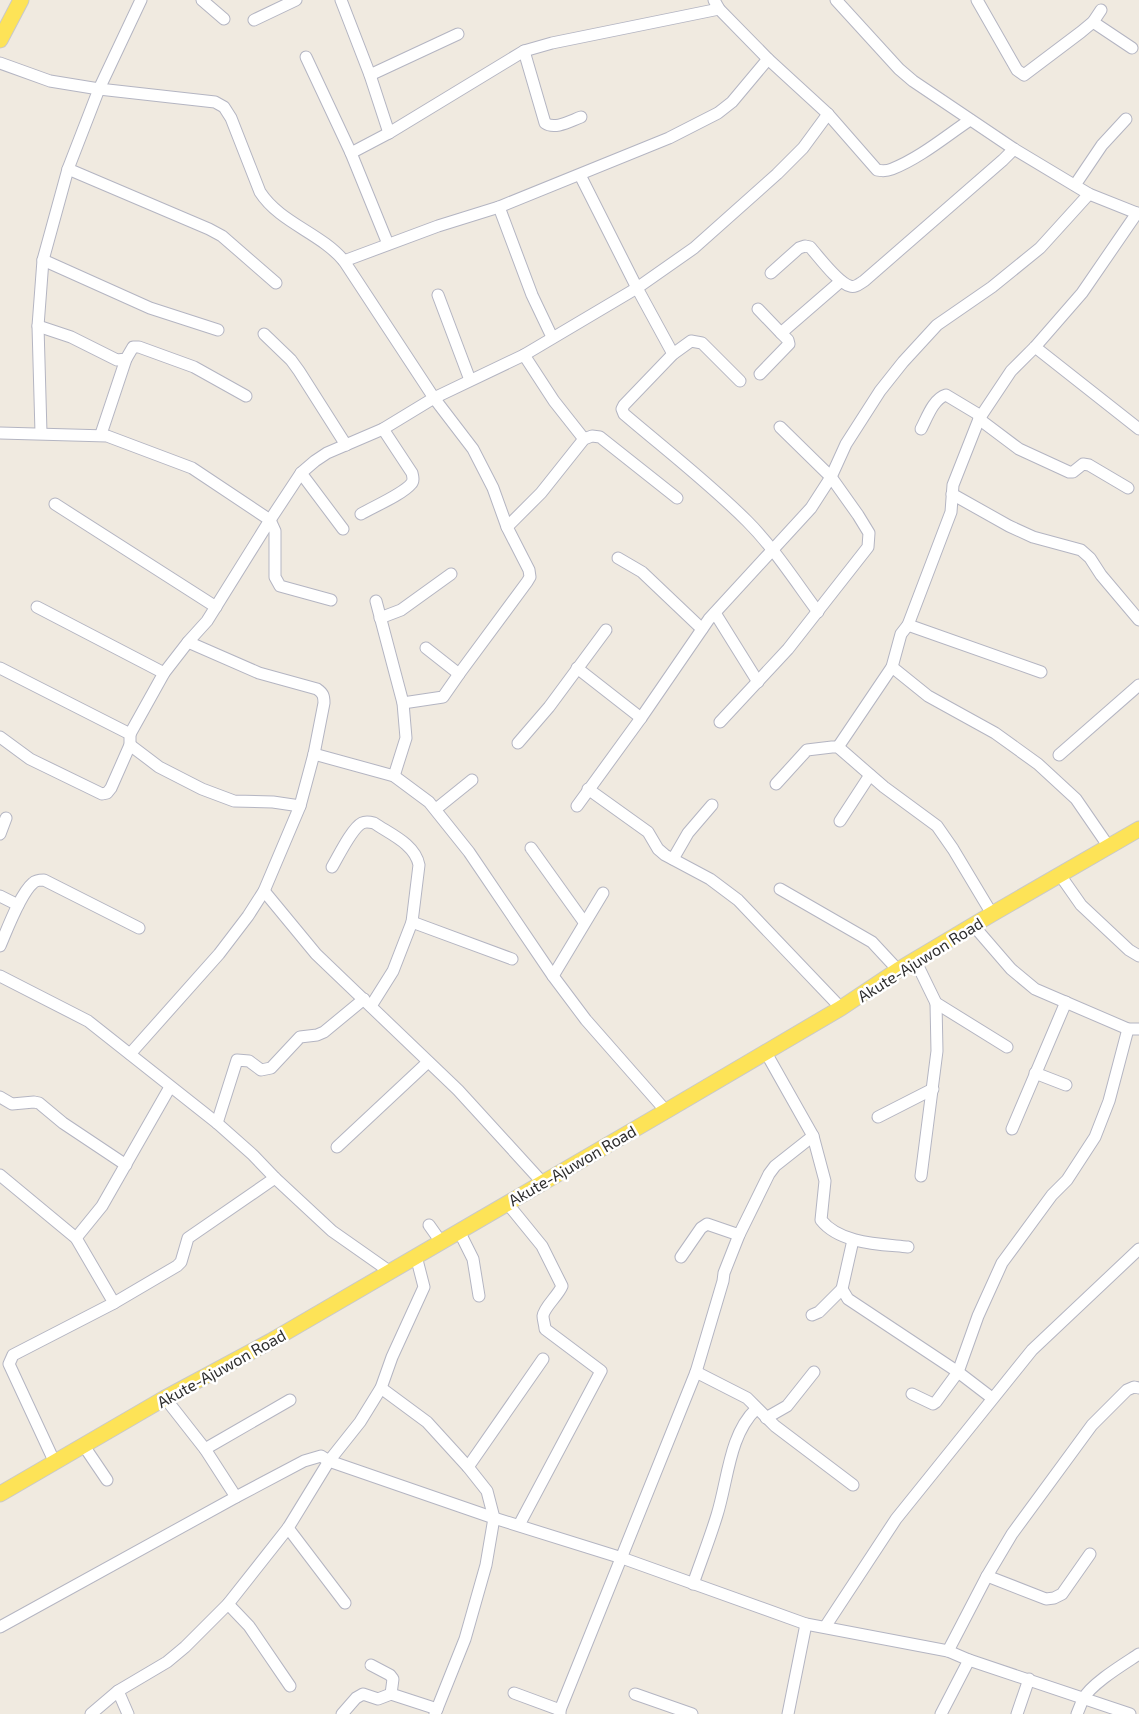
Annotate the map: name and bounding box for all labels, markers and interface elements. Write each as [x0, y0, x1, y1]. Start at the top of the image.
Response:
street label: Akute-Ajuwon Road [854, 913, 987, 1006]
street label: Akute-Ajuwon Road [505, 1121, 640, 1210]
street label: Akute-Ajuwon Road [153, 1325, 289, 1412]

